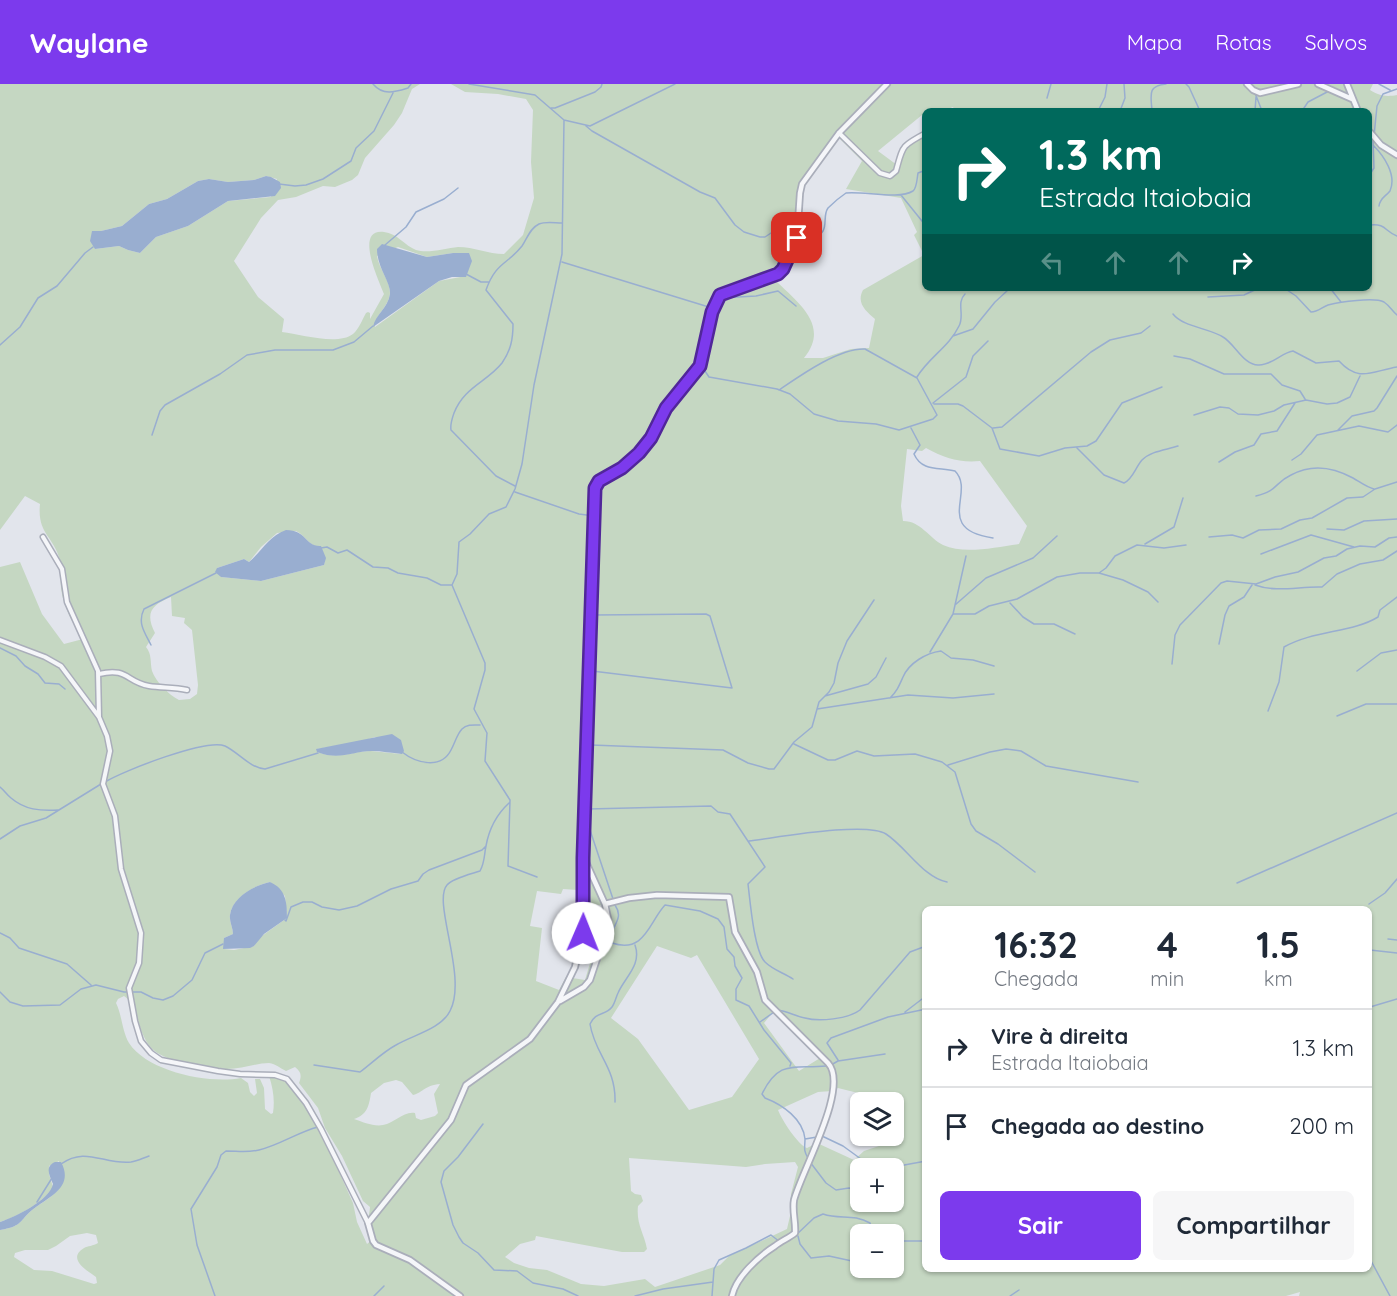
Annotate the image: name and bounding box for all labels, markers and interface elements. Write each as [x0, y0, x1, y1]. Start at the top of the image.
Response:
text: Waylane [30, 25, 149, 60]
text: Mapa [1127, 29, 1182, 55]
text: Rotas [1215, 29, 1272, 55]
text: Salvos [1305, 29, 1367, 55]
text: 1.3 km [1039, 128, 1163, 181]
icon: right [940, 132, 1018, 210]
text: Estrada Itaiobaia [1039, 180, 1252, 214]
pin [771, 212, 822, 263]
icon: arrive [780, 221, 813, 254]
icon: left [1036, 246, 1069, 279]
icon: ahead [1099, 246, 1132, 279]
icon: ahead [1162, 246, 1195, 279]
icon: right [1225, 246, 1258, 279]
position arrow [551, 901, 615, 965]
text: 16:32 [994, 922, 1078, 967]
text: 4 [1157, 922, 1178, 967]
text: 1.5 [1256, 922, 1300, 967]
text: Chegada [994, 966, 1078, 991]
text: min [1150, 966, 1184, 991]
text: km [1264, 966, 1293, 991]
text: Vire à direita [991, 1022, 1128, 1050]
icon: right [940, 1032, 973, 1065]
text: 1.3 km [1293, 1034, 1354, 1062]
text: Estrada Itaiobaia [991, 1050, 1149, 1075]
map controls [850, 1092, 904, 1278]
button: layers [850, 1092, 904, 1146]
icon: arrive [940, 1110, 973, 1143]
text: Chegada ao destino [991, 1112, 1204, 1140]
text: 200 m [1290, 1112, 1354, 1140]
button: + [850, 1158, 904, 1212]
button: Sair [940, 1191, 1141, 1260]
button: Compartilhar [1153, 1191, 1354, 1260]
button: − [850, 1224, 904, 1278]

